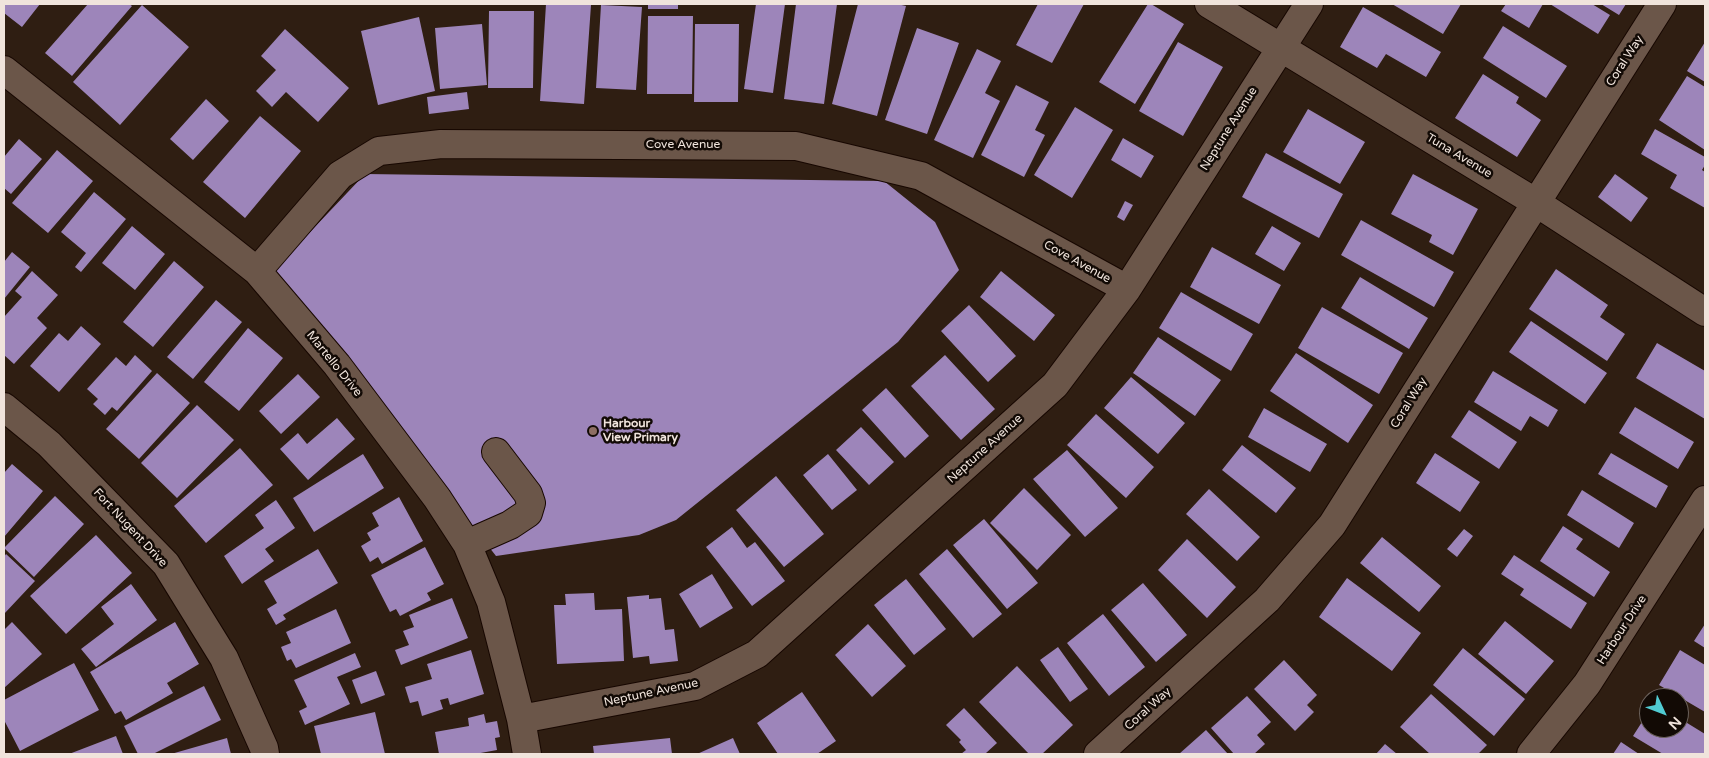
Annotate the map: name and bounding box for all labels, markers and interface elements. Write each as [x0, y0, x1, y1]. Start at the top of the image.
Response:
street label: Coral Way [1603, 33, 1647, 89]
street label: Neptune Avenue [1197, 85, 1261, 173]
street label: Tuna Avenue [1424, 131, 1494, 181]
street label: Cove Avenue [646, 138, 720, 152]
street label: Cove Avenue [1041, 238, 1113, 286]
street label: Martello Drive [303, 328, 365, 400]
street label: Coral Way [1388, 375, 1430, 431]
street label: Neptune Avenue [945, 412, 1025, 486]
place label: Harbour View Primary [603, 417, 678, 445]
marker: Harbour View Primary [587, 425, 599, 437]
street label: Fort Nugent Drive [90, 486, 170, 570]
street label: Harbour Drive [1594, 593, 1650, 667]
street label: Neptune Avenue [603, 676, 699, 710]
street label: Coral Way [1122, 684, 1174, 734]
north arrow [1639, 688, 1689, 738]
text: N [1665, 713, 1685, 733]

